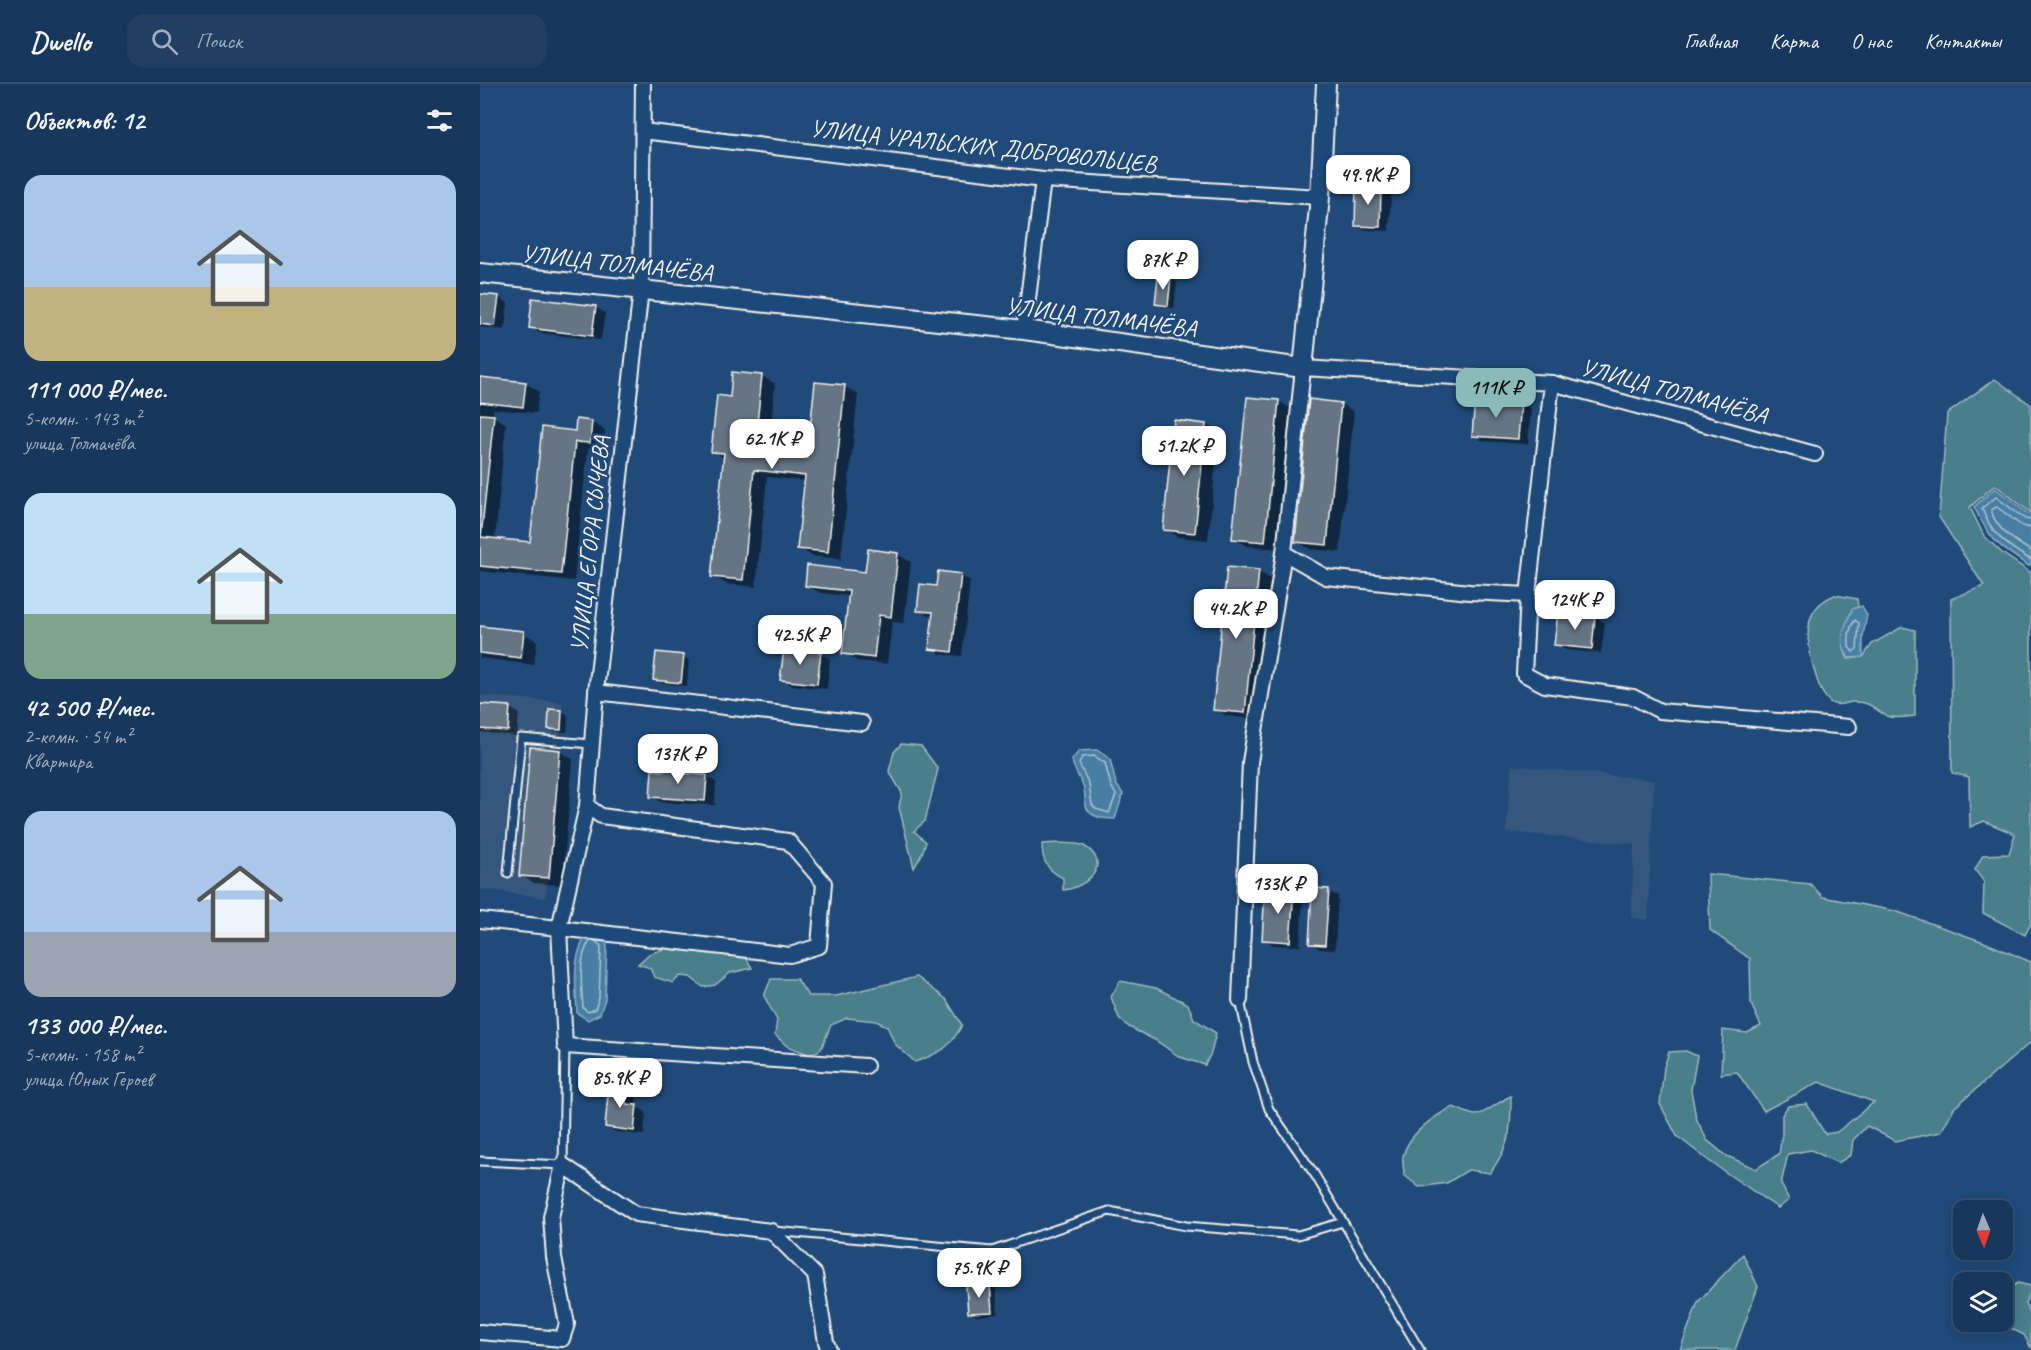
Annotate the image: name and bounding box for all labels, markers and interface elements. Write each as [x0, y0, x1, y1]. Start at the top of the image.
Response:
search box [127, 14, 547, 68]
text: Dwello [30, 24, 91, 59]
icon: search [148, 25, 181, 58]
text: Поиск [196, 27, 242, 55]
text: Главная [1684, 28, 1737, 54]
text: Карта [1770, 28, 1818, 54]
text: О нас [1851, 28, 1892, 54]
text: Контакты [1925, 28, 2001, 54]
text: Объектов: 12 [24, 104, 144, 137]
icon: filters [423, 104, 456, 137]
street label: УЛИЦА УРАЛЬСКИХ ДОБРОВОЛЬЦЕВ [809, 113, 1159, 179]
pin: 49.9K ₽ [1313, 155, 1423, 206]
text: 49.9K ₽ [1340, 162, 1396, 187]
icon: home [186, 214, 294, 322]
street label: УЛИЦА ТОЛМАЧЁВА [520, 238, 715, 288]
pin: 87K ₽ [1121, 240, 1205, 291]
text: 87K ₽ [1141, 247, 1185, 272]
street label: УЛИЦА ТОЛМАЧЁВА [1004, 290, 1199, 344]
street label: УЛИЦА ТОЛМАЧЁВА [1577, 352, 1771, 431]
pin: 111K ₽ [1447, 368, 1545, 419]
text: 111 000 ₽/мес. [24, 373, 167, 406]
text: 111K ₽ [1470, 375, 1522, 400]
text: 5-комн. · 143 m² [24, 406, 141, 431]
pin: 62.1K ₽ [717, 419, 827, 470]
text: 62.1K ₽ [744, 426, 800, 451]
pin: 51.2K ₽ [1129, 426, 1239, 477]
text: улица Толмачёва [24, 431, 134, 456]
text: 51.2K ₽ [1156, 433, 1212, 458]
street label: УЛИЦА ЕГОРА СЫЧЕВА [564, 434, 616, 653]
icon: home [186, 532, 294, 640]
pin: 124K ₽ [1526, 580, 1624, 631]
text: 124K ₽ [1549, 587, 1601, 612]
pin: 44.2K ₽ [1181, 589, 1291, 640]
text: 44.2K ₽ [1208, 596, 1264, 621]
pin: 42.5K ₽ [745, 615, 855, 666]
text: 42.5K ₽ [772, 622, 828, 647]
text: 42 500 ₽/мес. [24, 691, 155, 724]
text: 2-комн. · 54 m² [24, 724, 132, 749]
pin: 137K ₽ [629, 734, 727, 785]
text: 137K ₽ [652, 741, 704, 766]
text: Квартира [24, 749, 92, 774]
icon: home [186, 850, 294, 958]
pin: 133K ₽ [1229, 864, 1327, 915]
text: 133K ₽ [1252, 871, 1304, 896]
text: 133 000 ₽/мес. [24, 1009, 167, 1042]
text: 5-комн. · 158 m² [24, 1042, 141, 1067]
pin: 85.9K ₽ [565, 1058, 675, 1109]
text: 85.9K ₽ [592, 1065, 648, 1090]
text: улица Юных Героев [24, 1067, 152, 1092]
north arrow [1953, 1200, 2013, 1260]
map controls [1953, 1200, 2013, 1332]
pin: 75.9K ₽ [924, 1248, 1034, 1299]
text: 75.9K ₽ [951, 1255, 1007, 1280]
button: layers [1953, 1272, 2013, 1332]

